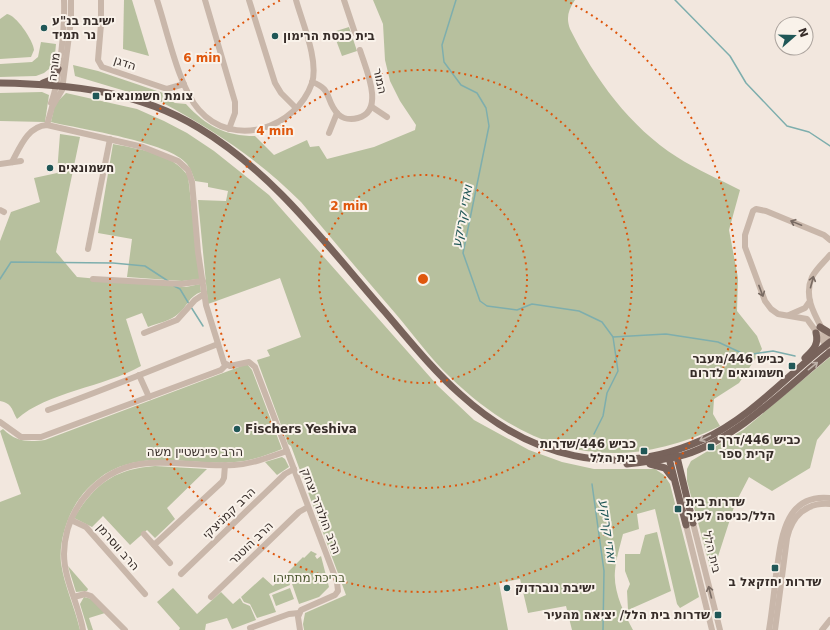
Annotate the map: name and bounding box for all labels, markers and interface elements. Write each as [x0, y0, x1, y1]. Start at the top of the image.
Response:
place label: ישיבת בנ"ע נר תמיד [52, 14, 115, 42]
north arrow [774, 16, 814, 56]
marker: ישיבת בנ"ע נר תמיד [39, 23, 49, 33]
text: N [795, 26, 811, 39]
place label: בית כנסת הרימון [283, 29, 375, 43]
marker: בית כנסת הרימון [270, 31, 280, 41]
text: 6 min [183, 51, 221, 65]
street label: מוריה [45, 52, 63, 82]
street label: הדגן [112, 53, 138, 73]
street label: המור [370, 67, 390, 95]
place label: צומת חשמונאים [104, 89, 193, 103]
marker: צומת חשמונאים [91, 91, 101, 101]
text: 4 min [256, 124, 294, 138]
place label: חשמונאים [58, 161, 114, 175]
marker: חשמונאים [45, 163, 55, 173]
water label: ואדי קריקע [449, 183, 475, 248]
text: 2 min [330, 199, 368, 213]
one-way arrow [790, 219, 802, 227]
centre of rings [416, 272, 430, 286]
one-way arrow [808, 276, 816, 289]
one-way arrow [758, 284, 766, 296]
place label: כביש 446/מעבר חשמונאים לדרום [690, 352, 784, 380]
marker: כביש 446/מעבר חשמונאים לדרום [787, 361, 797, 371]
one-way arrow [808, 361, 819, 370]
place label: Fischers Yeshiva [245, 422, 357, 436]
marker: Fischers Yeshiva [232, 424, 242, 434]
place label: כביש 446/דרך קרית ספר [719, 433, 801, 461]
one-way arrow [699, 435, 711, 442]
place label: כביש 446/שדרות בית הלל [540, 437, 636, 465]
marker: כביש 446/דרך קרית ספר [706, 442, 716, 452]
street label: הרב פיינשטיין משה [147, 445, 243, 459]
marker: כביש 446/שדרות בית הלל [639, 446, 649, 456]
street label: הרב הולנדר יצחק [298, 466, 344, 556]
street label: הרב קמניצקי [200, 484, 258, 542]
place label: שדרות בית הלל/כניסה לעיר [686, 495, 776, 523]
water label: ואדי קריקע [596, 499, 620, 564]
marker: שדרות בית הלל/כניסה לעיר [673, 504, 683, 514]
street label: הרב הוטנר [226, 519, 276, 567]
street label: הרב ווסרמן [94, 521, 142, 573]
street label: בית הלל [700, 530, 724, 575]
marker: שדרות יחזקאל ב [770, 563, 780, 573]
park label: בריכת מתתיהו [273, 571, 345, 585]
place label: שדרות יחזקאל ב [729, 575, 821, 589]
place label: ישיבת נוברדוק [515, 581, 595, 595]
marker: ישיבת נוברדוק [502, 583, 512, 593]
one-way arrow [706, 586, 714, 599]
place label: שדרות בית הלל/ יציאה מהעיר [544, 608, 710, 622]
marker: שדרות בית הלל/ יציאה מהעיר [713, 610, 723, 620]

